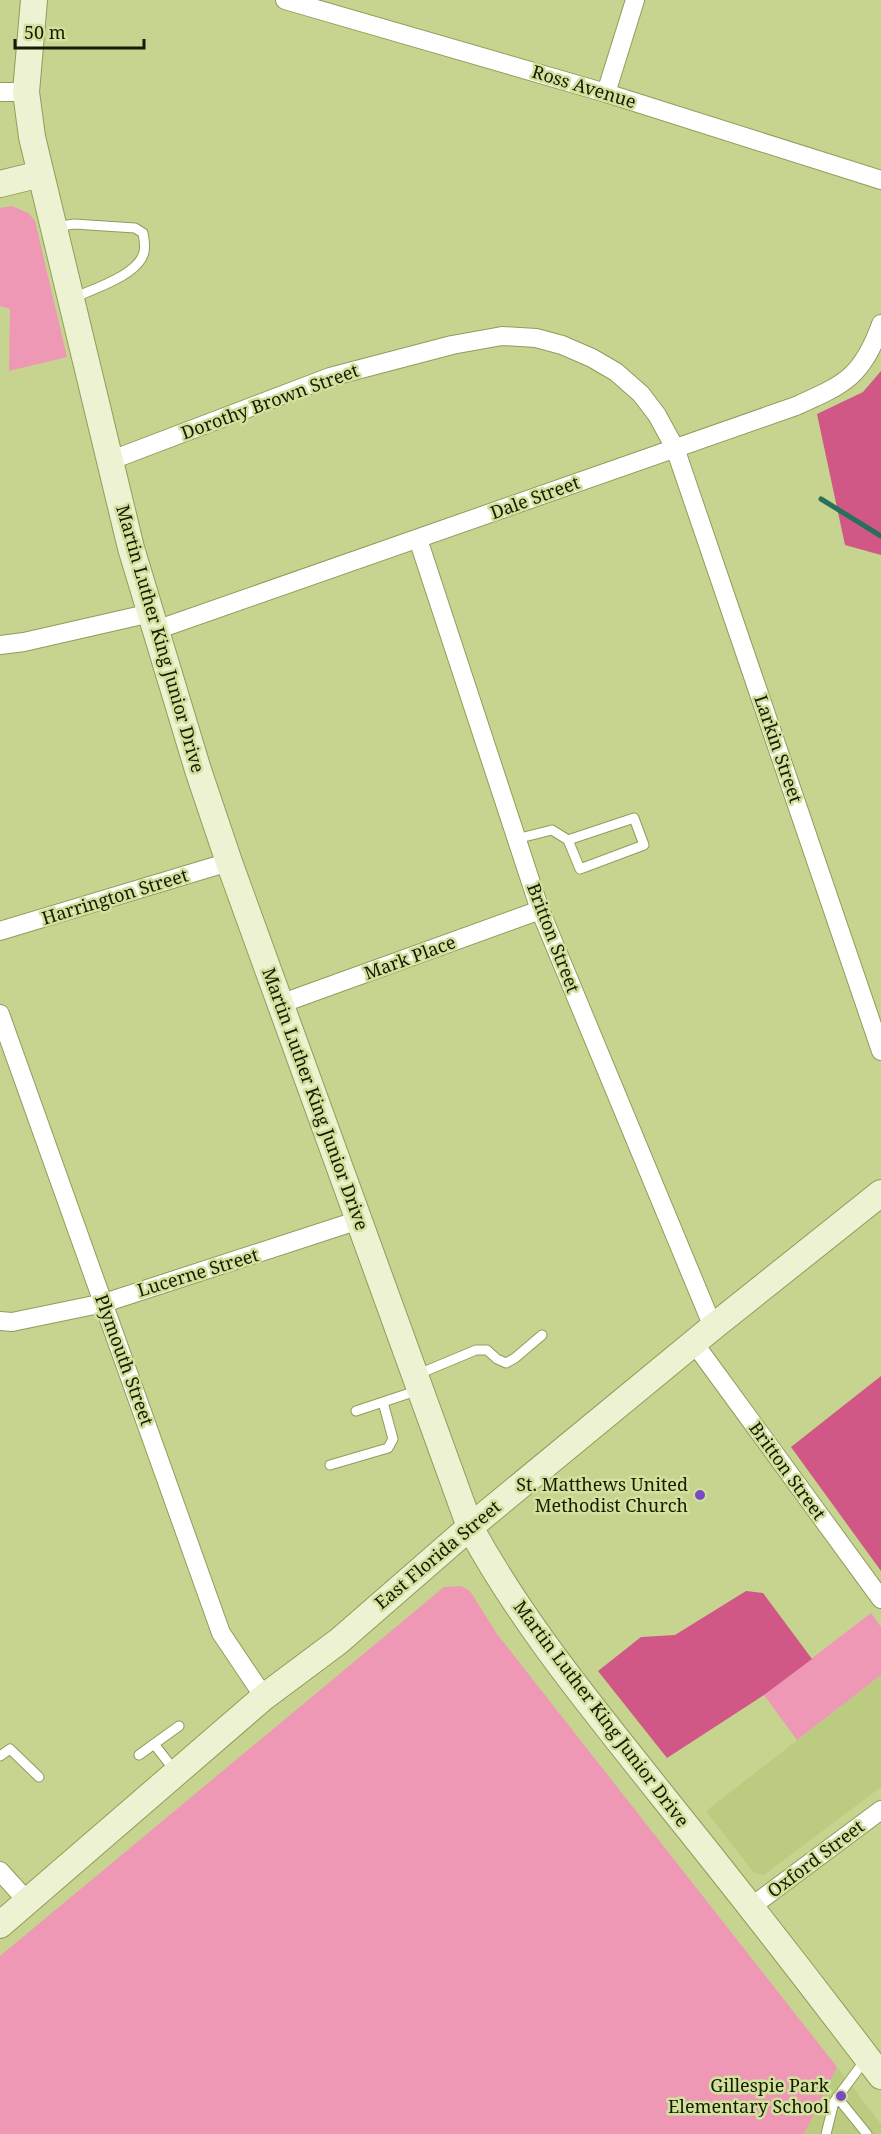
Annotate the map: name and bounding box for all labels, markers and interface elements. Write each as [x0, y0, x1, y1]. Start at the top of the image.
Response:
scale bar [15, 12, 144, 50]
text: 50 m [24, 20, 66, 44]
street label: Ross Avenue [529, 59, 639, 113]
street label: Dorothy Brown Street [178, 358, 362, 444]
street label: Dale Street [487, 470, 583, 524]
street label: Martin Luther King Junior Drive [111, 502, 211, 775]
street label: Larkin Street [749, 692, 809, 806]
street label: Harrington Street [39, 862, 191, 930]
street label: Britton Street [522, 879, 586, 996]
street label: Mark Place [361, 929, 459, 985]
street label: Martin Luther King Junior Drive [257, 964, 375, 1233]
street label: Lucerne Street [134, 1242, 261, 1302]
street label: Plymouth Street [90, 1291, 160, 1429]
street label: Britton Street [744, 1417, 831, 1524]
place label: St. Matthews United Methodist Church [516, 1472, 688, 1517]
marker: St. Matthews United Methodist Church [693, 1488, 707, 1502]
street label: East Florida Street [369, 1494, 505, 1614]
street label: Martin Luther King Junior Drive [509, 1595, 695, 1831]
street label: Oxford Street [762, 1814, 869, 1902]
place label: Gillespie Park Elementary School [668, 2073, 829, 2118]
marker: Gillespie Park Elementary School [834, 2089, 848, 2103]

